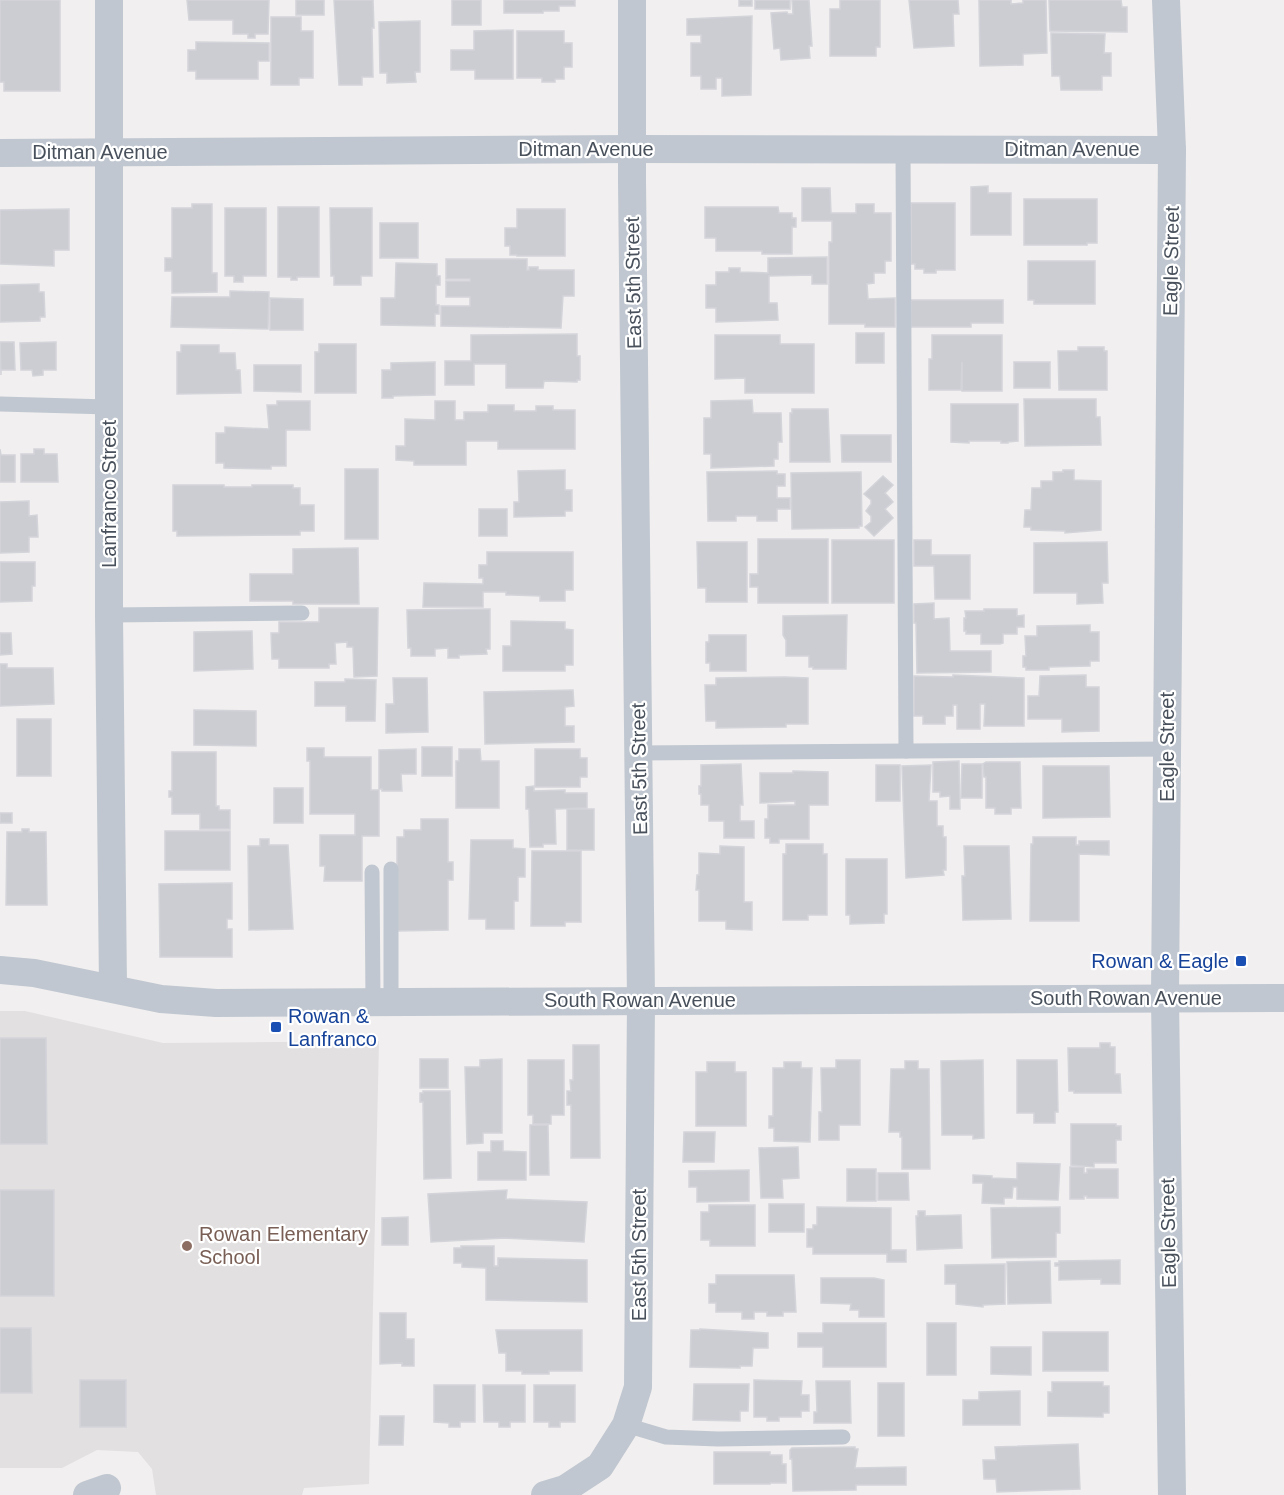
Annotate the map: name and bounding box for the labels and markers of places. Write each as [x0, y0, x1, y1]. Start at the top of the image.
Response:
place label: Rowan & Eagle [1091, 950, 1229, 972]
marker: Rowan & Eagle [1234, 954, 1248, 968]
place label: Rowan & Lanfranco [288, 1005, 377, 1050]
marker: Rowan & Lanfranco [269, 1020, 283, 1034]
place label: Rowan Elementary School [199, 1223, 368, 1268]
marker: Rowan Elementary School [180, 1239, 194, 1253]

